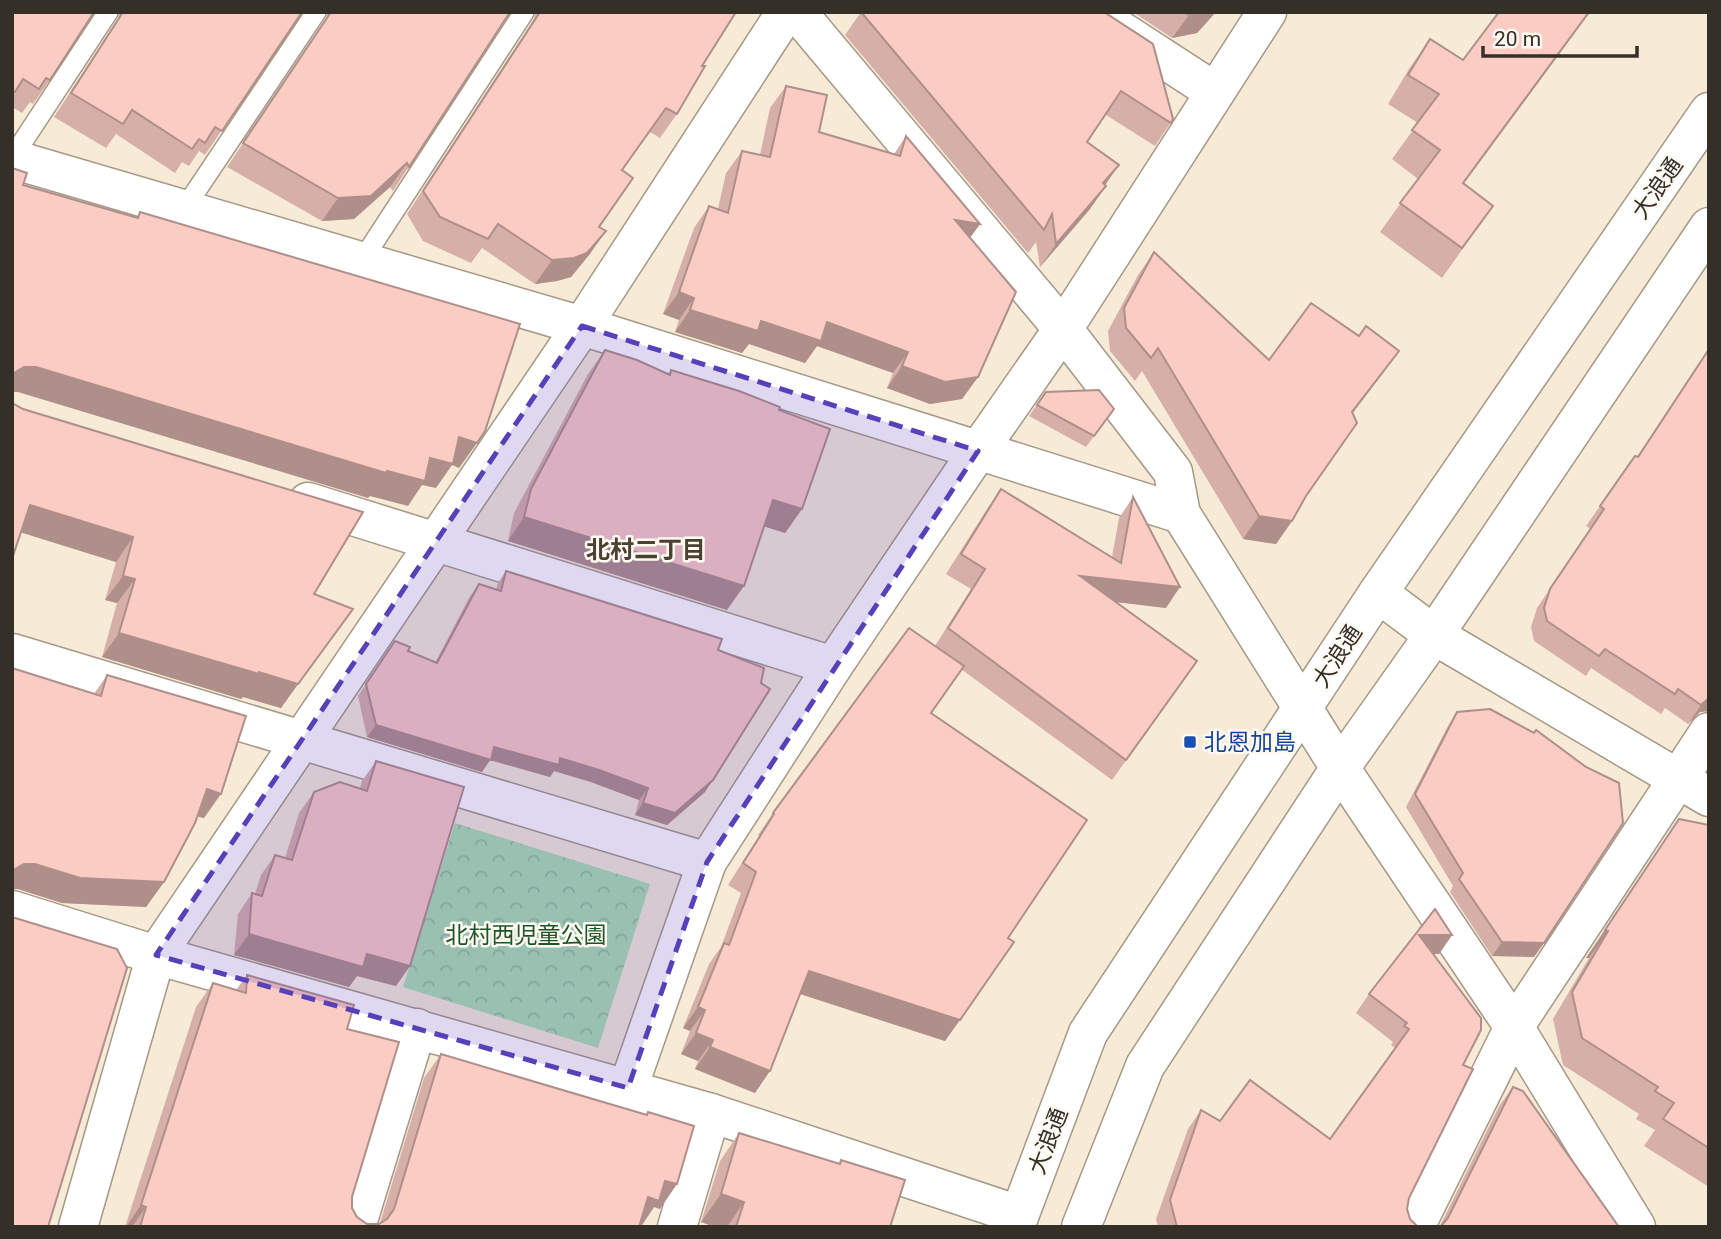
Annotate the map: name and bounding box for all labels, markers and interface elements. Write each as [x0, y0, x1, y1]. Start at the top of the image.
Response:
scale bar [1483, 14, 1637, 58]
text: 20 m [1494, 27, 1541, 51]
street label: 大浪通 [1627, 152, 1688, 224]
district label: 北村二丁目 [586, 536, 706, 564]
street label: 大浪通 [1307, 620, 1368, 693]
place label: 北恩加島 [1204, 729, 1296, 756]
marker: 北恩加島 [1182, 734, 1198, 750]
park label: 北村西児童公園 [446, 922, 607, 949]
street label: 大浪通 [1023, 1104, 1073, 1178]

